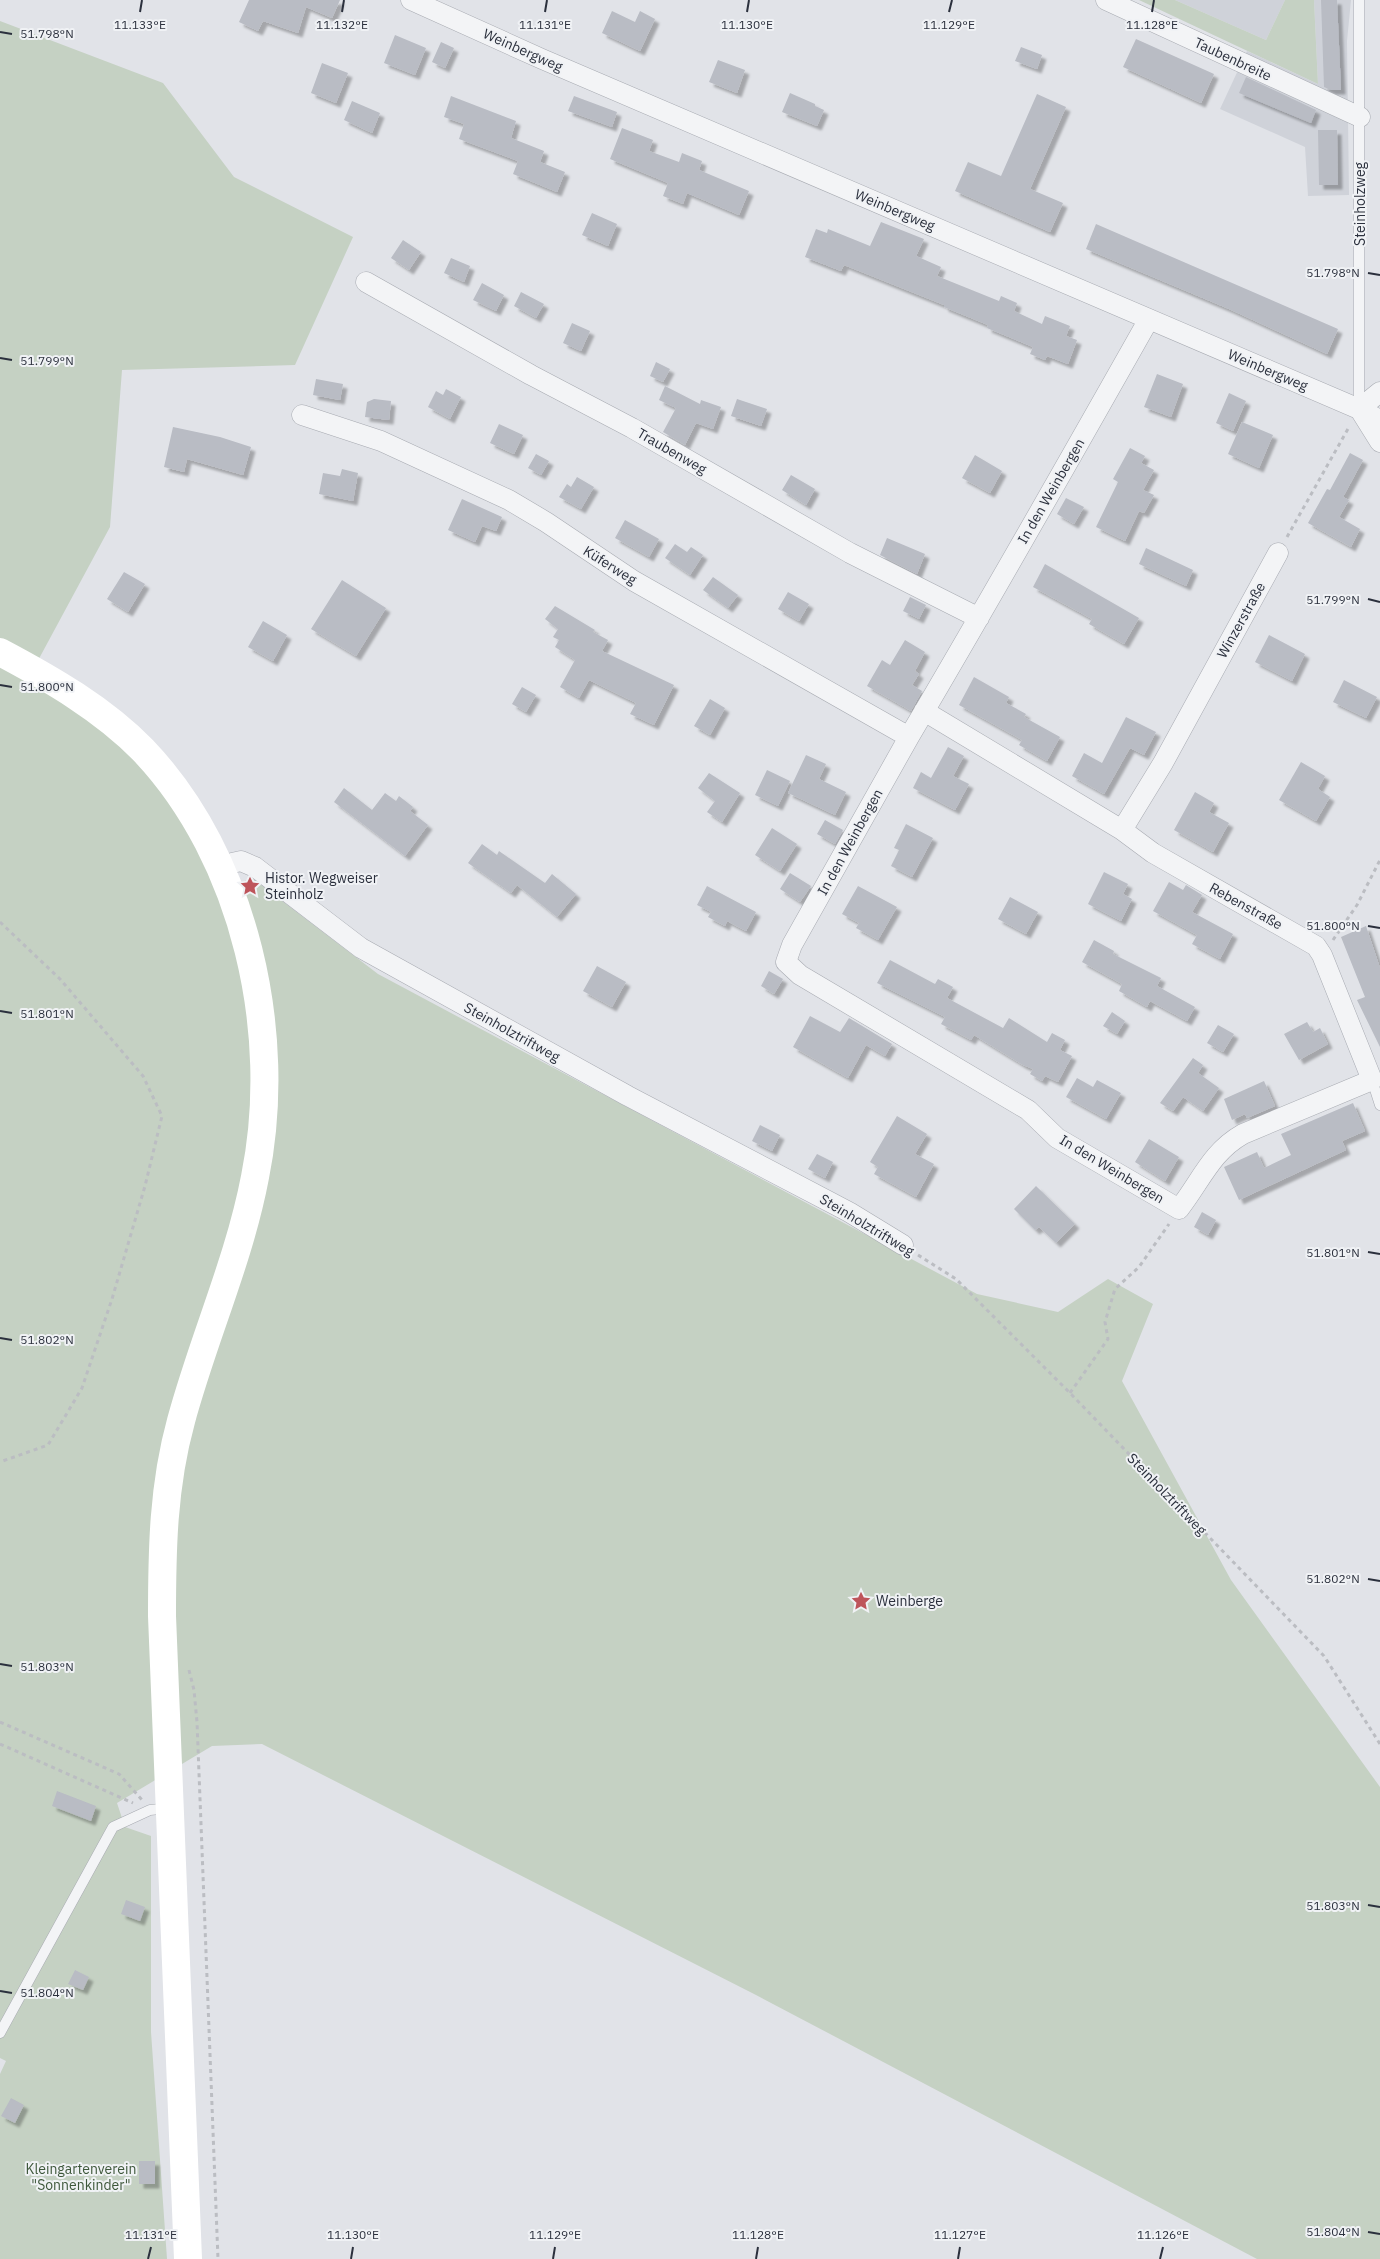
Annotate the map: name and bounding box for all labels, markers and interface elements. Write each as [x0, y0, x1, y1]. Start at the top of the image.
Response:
text: 11.133°E [114, 17, 166, 32]
text: 11.132°E [316, 17, 368, 32]
text: 11.131°E [519, 17, 571, 32]
text: 11.130°E [721, 17, 773, 32]
text: 11.129°E [923, 17, 975, 32]
text: 11.128°E [1126, 17, 1178, 32]
street label: Weinbergweg [480, 24, 566, 76]
text: 51.798°N [20, 26, 74, 41]
street label: Taubenbreite [1192, 33, 1275, 85]
street label: Steinholzweg [1351, 161, 1369, 246]
street label: Weinbergweg [852, 185, 938, 235]
text: 51.798°N [1306, 265, 1360, 280]
street label: Weinbergweg [1225, 345, 1311, 395]
text: 51.799°N [20, 353, 74, 368]
street label: Traubenweg [634, 424, 711, 478]
street label: In den Weinbergen [1013, 435, 1089, 547]
street label: Küferweg [580, 542, 641, 589]
street label: Winzerstraße [1213, 579, 1269, 661]
text: 51.799°N [1306, 592, 1360, 607]
text: 51.800°N [20, 679, 74, 694]
street label: In den Weinbergen [813, 786, 887, 898]
place label: Histor. Wegweiser Steinholz [265, 869, 378, 903]
place icon: Histor. Wegweiser Steinholz [239, 875, 261, 897]
street label: Rebenstraße [1206, 878, 1286, 934]
text: 51.800°N [1306, 918, 1360, 933]
street label: Steinholztriftweg [461, 998, 564, 1066]
text: 51.801°N [20, 1006, 74, 1021]
street label: In den Weinbergen [1056, 1131, 1168, 1207]
street label: Steinholztriftweg [817, 1190, 918, 1261]
text: 51.801°N [1306, 1245, 1360, 1260]
text: 51.802°N [20, 1332, 74, 1347]
street label: Steinholztriftweg [1123, 1449, 1211, 1539]
text: 51.802°N [1306, 1571, 1360, 1586]
place icon: Weinberge [850, 1590, 872, 1612]
place label: Weinberge [876, 1592, 943, 1610]
text: 51.803°N [20, 1659, 74, 1674]
text: 51.803°N [1306, 1898, 1360, 1913]
text: 51.804°N [20, 1985, 74, 2000]
park label: Kleingartenverein "Sonnenkinder" [26, 2160, 136, 2194]
text: 51.804°N [1306, 2224, 1360, 2239]
text: 11.131°E [125, 2227, 177, 2242]
text: 11.130°E [327, 2227, 379, 2242]
text: 11.129°E [529, 2227, 581, 2242]
text: 11.128°E [732, 2227, 784, 2242]
text: 11.127°E [934, 2227, 986, 2242]
text: 11.126°E [1137, 2227, 1189, 2242]

